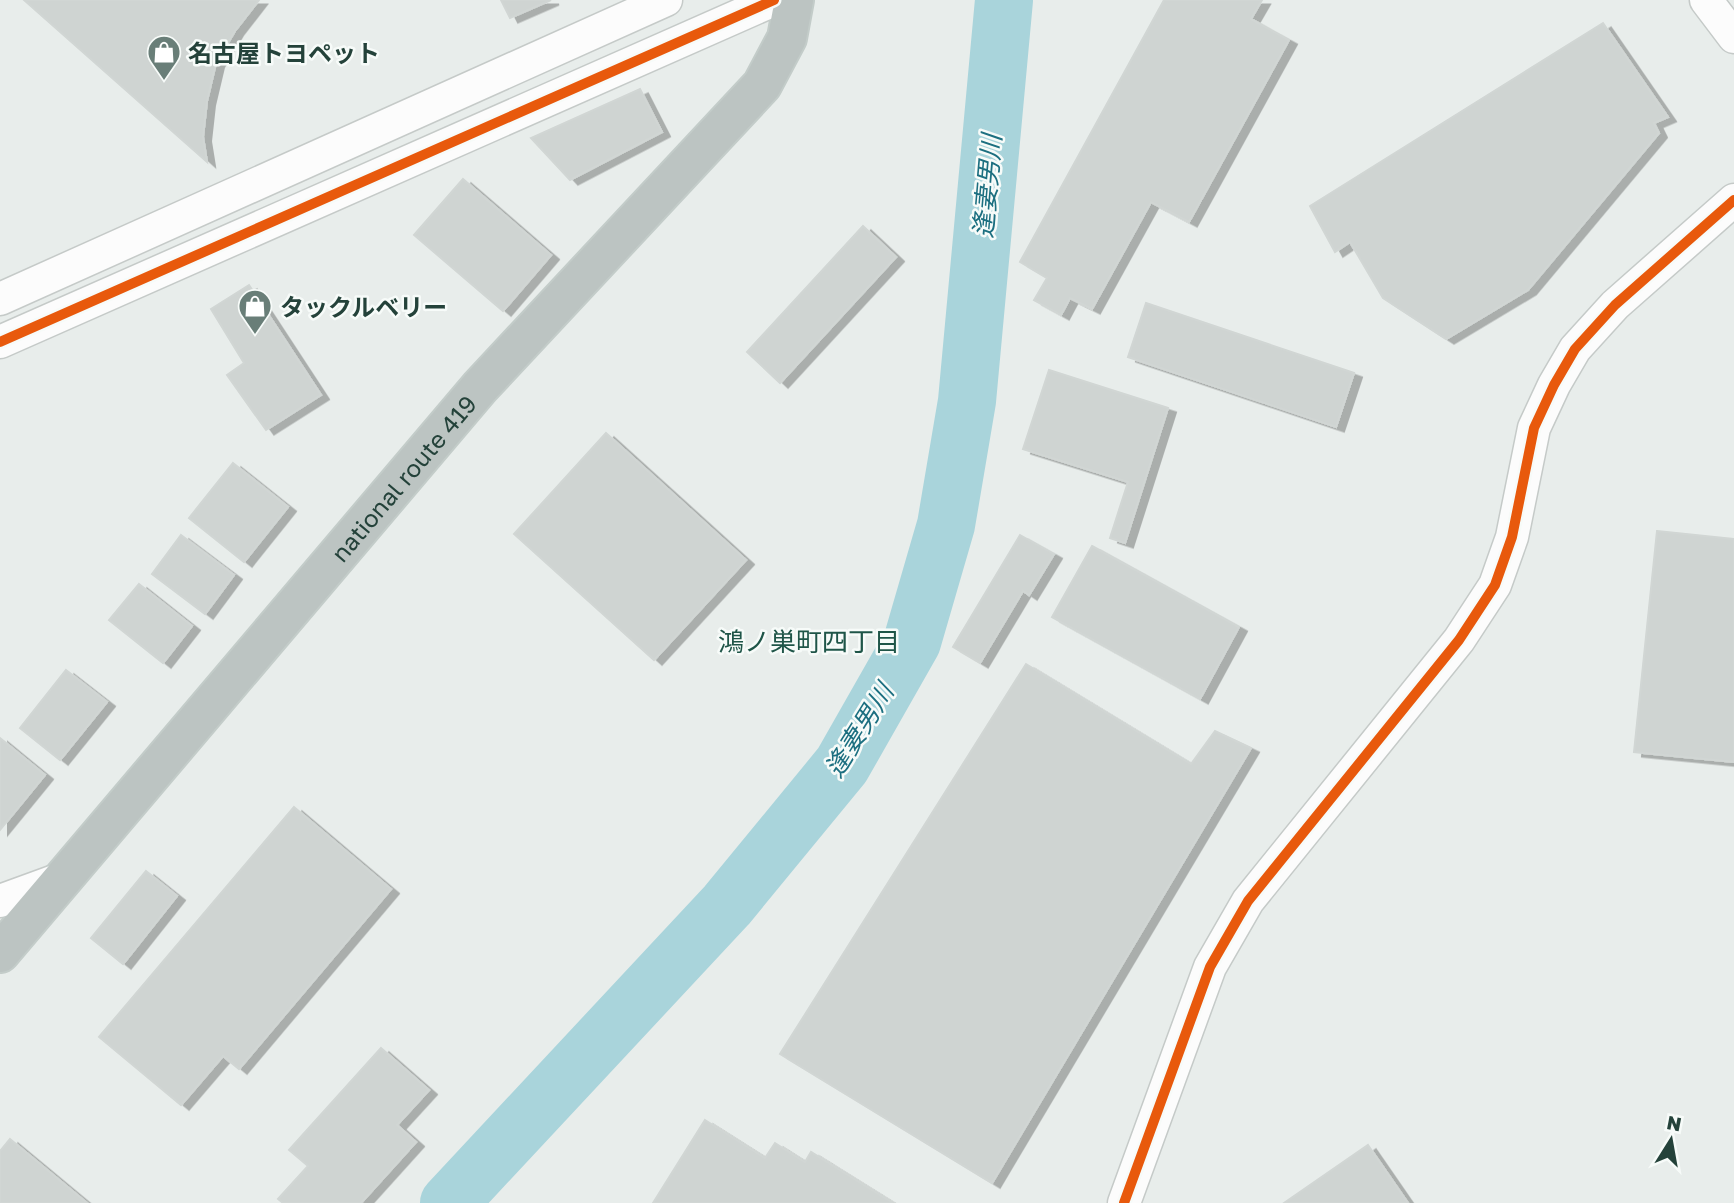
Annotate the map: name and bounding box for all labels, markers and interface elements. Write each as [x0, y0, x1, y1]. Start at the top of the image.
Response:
shop icon: 名古屋トヨペット [145, 33, 183, 82]
place label: 名古屋トヨペット [188, 38, 380, 67]
water label: 逢妻男川 [967, 130, 1007, 239]
shop icon: タックルベリー [236, 287, 274, 336]
place label: タックルベリー [280, 292, 447, 321]
street label: national route 419 [324, 389, 482, 567]
district label: 鴻ノ巣町四丁目 [718, 626, 900, 657]
water label: 逢妻男川 [818, 675, 901, 782]
north arrow [1636, 1105, 1706, 1175]
text: N [1665, 1110, 1684, 1135]

